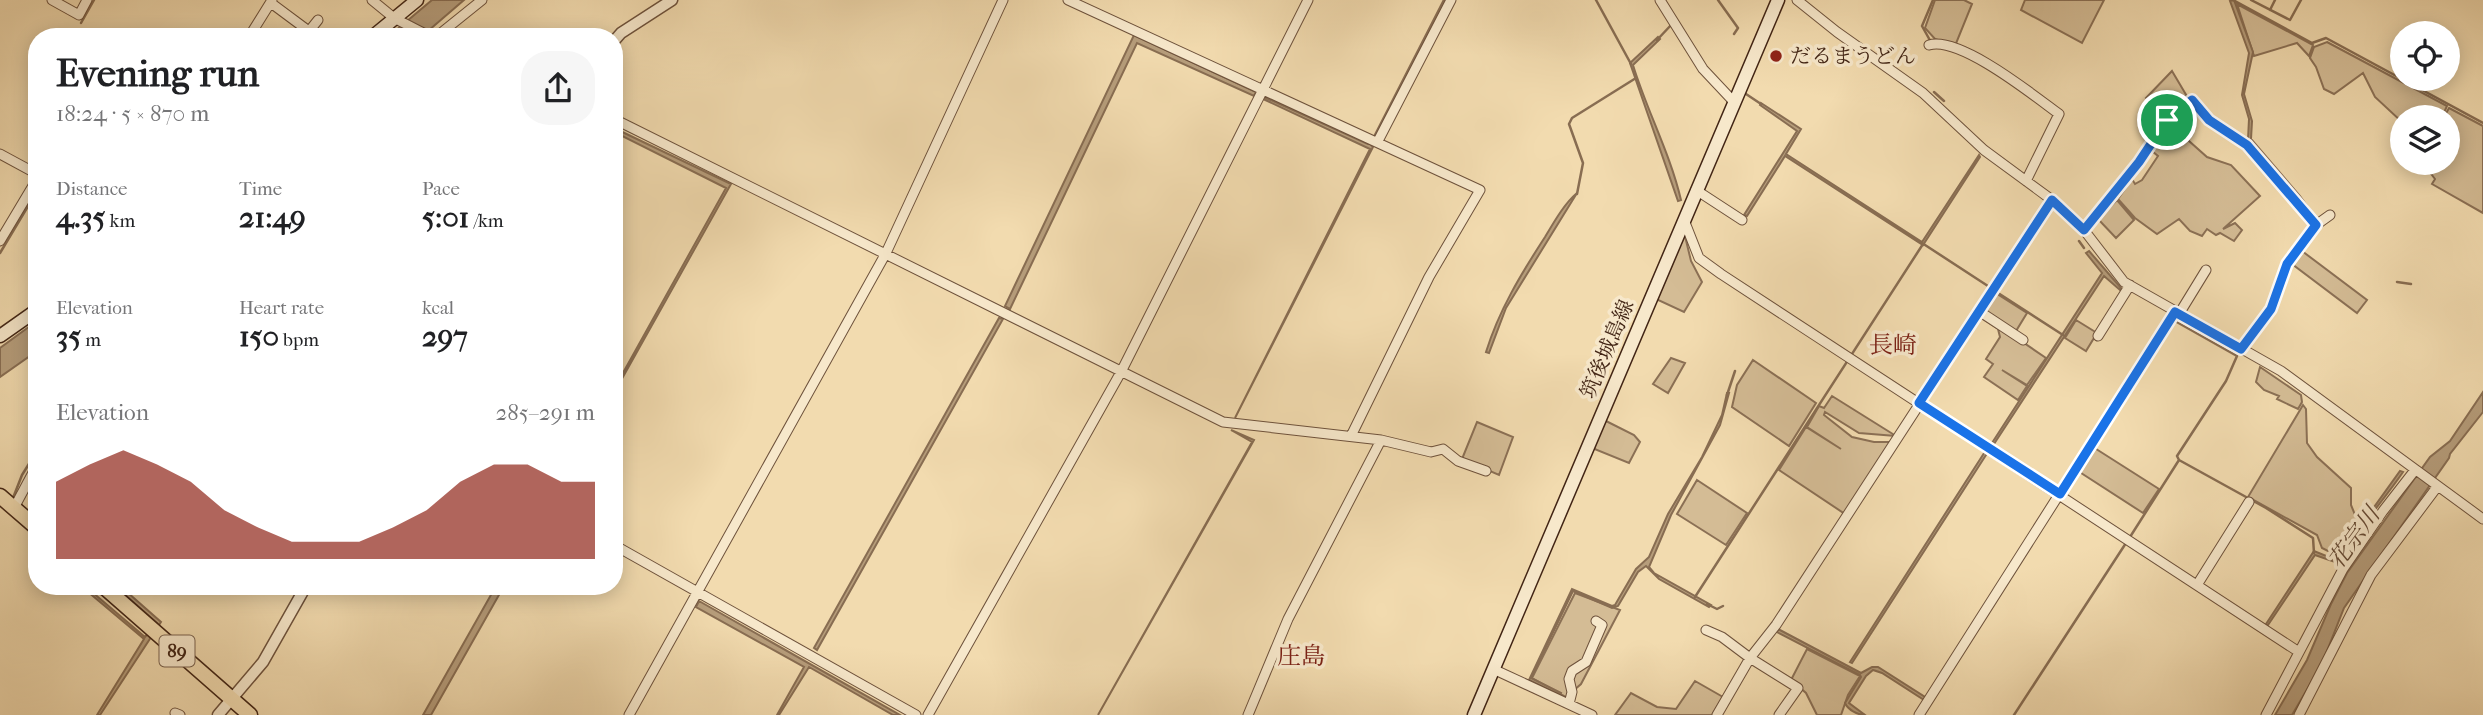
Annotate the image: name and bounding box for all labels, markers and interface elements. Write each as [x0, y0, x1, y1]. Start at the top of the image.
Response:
map controls [2390, 21, 2460, 175]
button: locate [2390, 21, 2460, 91]
place label: だるまうどん [1790, 44, 1916, 68]
marker: だるまうどん [1768, 48, 1784, 64]
text: Evening run [56, 51, 259, 96]
button: share [521, 51, 595, 125]
pin [2137, 90, 2197, 150]
text: 18:24 · 5 × 870 m [56, 100, 209, 127]
icon: arrive [2148, 101, 2186, 139]
button: layers [2390, 105, 2460, 175]
text: Distance [56, 178, 127, 200]
text: Time [239, 178, 282, 200]
text: Pace [422, 178, 460, 200]
text: 4.35 [56, 200, 106, 235]
text: 21:49 [239, 200, 306, 235]
text: 5:01 [422, 200, 469, 235]
text: km [106, 210, 135, 232]
text: /km [469, 210, 504, 232]
street label: 筑後城島線 [1575, 296, 1639, 402]
text: Elevation [56, 297, 133, 319]
text: Heart rate [239, 297, 324, 319]
text: kcal [422, 297, 454, 319]
text: 35 [56, 319, 81, 354]
text: 150 [239, 319, 279, 354]
text: 297 [422, 319, 468, 354]
text: m [81, 329, 101, 351]
text: bpm [279, 329, 319, 351]
district label: 長崎 [1869, 331, 1917, 359]
text: Elevation [56, 399, 149, 426]
text: 285–291 m [495, 399, 595, 426]
water label: 花宗川 [2323, 500, 2387, 574]
road number: 89 [160, 636, 194, 666]
district label: 庄島 [1277, 642, 1325, 670]

